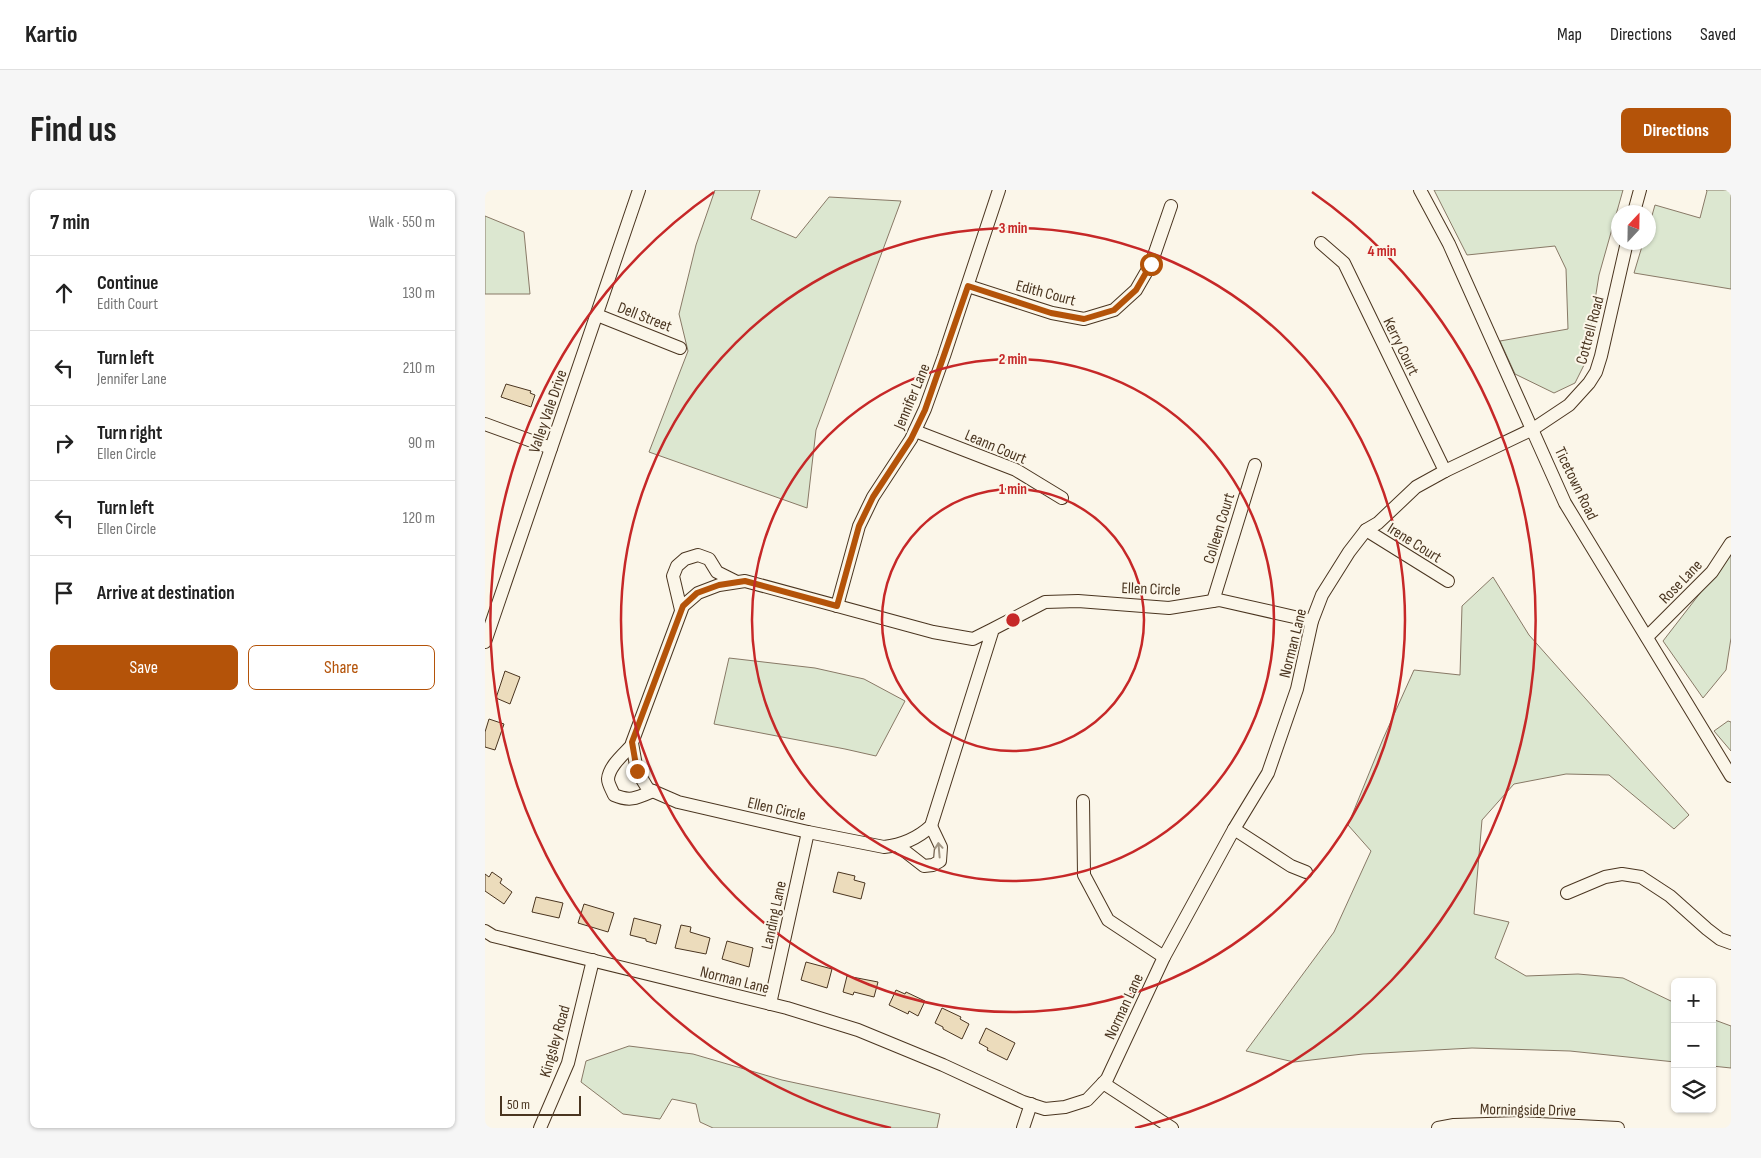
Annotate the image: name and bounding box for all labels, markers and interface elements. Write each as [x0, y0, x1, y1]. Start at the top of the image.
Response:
text: Kartio [25, 20, 77, 49]
text: Map [1557, 24, 1582, 45]
text: Directions [1610, 24, 1672, 45]
text: Saved [1700, 24, 1736, 45]
button: Directions [1621, 108, 1731, 153]
text: Find us [30, 109, 117, 152]
north arrow [1611, 205, 1656, 250]
text: 7 min [50, 210, 90, 235]
text: Walk · 550 m [369, 213, 435, 232]
text: 3 min [999, 219, 1027, 238]
text: 4 min [1368, 242, 1396, 261]
route start [1140, 253, 1163, 276]
text: Continue [97, 272, 158, 295]
street label: Edith Court [1014, 276, 1078, 311]
icon: ahead [50, 279, 78, 307]
text: 130 m [403, 284, 435, 303]
street label: Cottrell Road [1572, 294, 1609, 367]
text: Edith Court [97, 295, 158, 314]
street label: Dell Street [615, 298, 674, 336]
street label: Kerry Court [1379, 315, 1423, 379]
text: Turn left [97, 347, 154, 370]
text: 2 min [999, 350, 1027, 369]
icon: left [50, 354, 78, 382]
text: 210 m [403, 359, 435, 378]
street label: Jennifer Lane [890, 361, 935, 433]
street label: Valley Vale Drive [525, 367, 571, 456]
text: Jennifer Lane [97, 370, 167, 389]
text: Turn right [97, 422, 162, 445]
street label: Leann Court [962, 426, 1029, 469]
icon: right [50, 429, 78, 457]
text: 90 m [408, 434, 435, 453]
street label: Ticetown Road [1550, 444, 1601, 523]
text: Ellen Circle [97, 445, 156, 464]
text: 1 min [999, 480, 1027, 499]
street label: Colleen Court [1200, 491, 1239, 566]
text: Turn left [97, 497, 154, 520]
icon: left [50, 504, 78, 532]
text: 120 m [403, 509, 435, 528]
street label: Irene Court [1384, 519, 1445, 567]
text: Ellen Circle [97, 520, 156, 539]
street label: Rose Lane [1656, 556, 1707, 608]
icon: arrive [50, 579, 78, 607]
street label: Ellen Circle [1121, 579, 1181, 600]
text: Arrive at destination [97, 582, 235, 605]
street label: Norman Lane [1276, 607, 1311, 680]
centre of rings [1004, 611, 1022, 629]
button: Save [50, 645, 238, 690]
button: Share [248, 645, 435, 690]
route end [626, 760, 649, 783]
street label: Ellen Circle [746, 794, 808, 825]
one-way arrow [935, 843, 944, 859]
street label: Landing Lane [758, 879, 791, 951]
street label: Norman Lane [698, 963, 771, 998]
street label: Norman Lane [1101, 971, 1148, 1043]
map controls [1671, 978, 1716, 1113]
button: + [1671, 978, 1716, 1023]
street label: Kingsley Road [536, 1003, 575, 1080]
button: − [1671, 1023, 1716, 1068]
button: layers [1671, 1068, 1716, 1113]
scale bar [500, 1093, 581, 1116]
text: 50 m [507, 1096, 530, 1113]
street label: Morningside Drive [1480, 1100, 1576, 1121]

